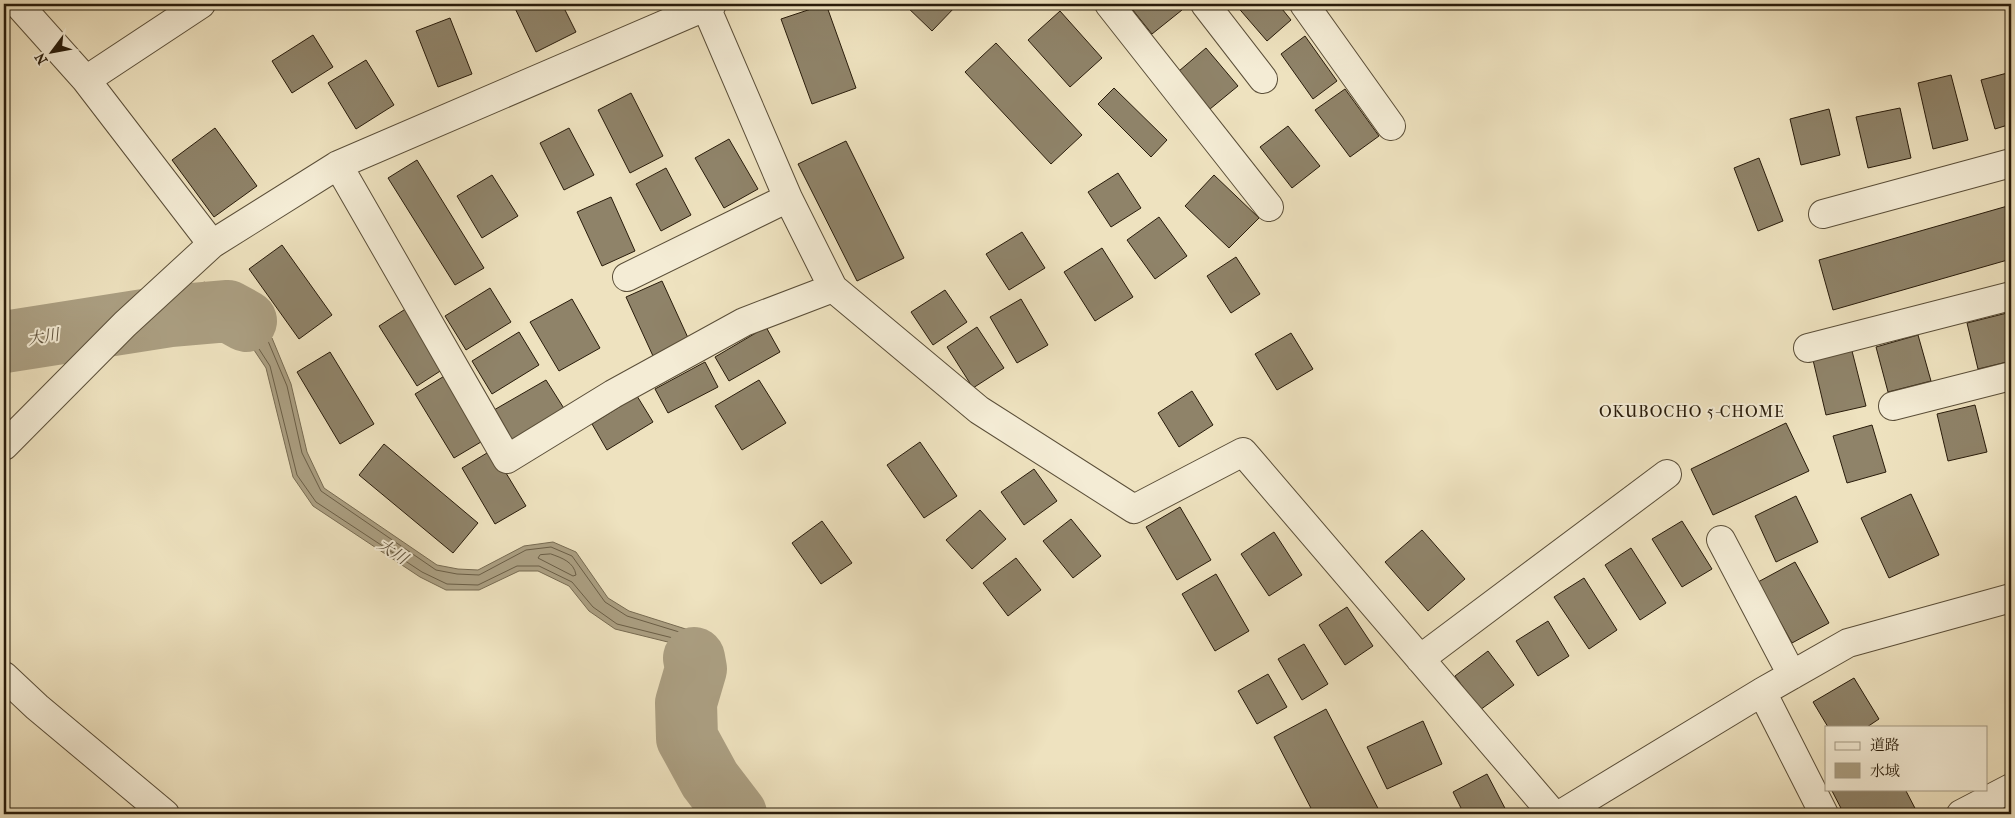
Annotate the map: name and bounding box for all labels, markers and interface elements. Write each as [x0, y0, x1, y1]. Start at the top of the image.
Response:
north arrow [28, 28, 78, 78]
text: N [31, 49, 51, 68]
water label: 大川 [26, 324, 62, 348]
district label: OKUBOCHO 5-CHOME [1599, 402, 1785, 421]
water label: 大川 [374, 535, 413, 569]
legend [1825, 726, 1988, 790]
text: 道路 [1870, 736, 1900, 754]
text: 水域 [1870, 762, 1900, 780]

